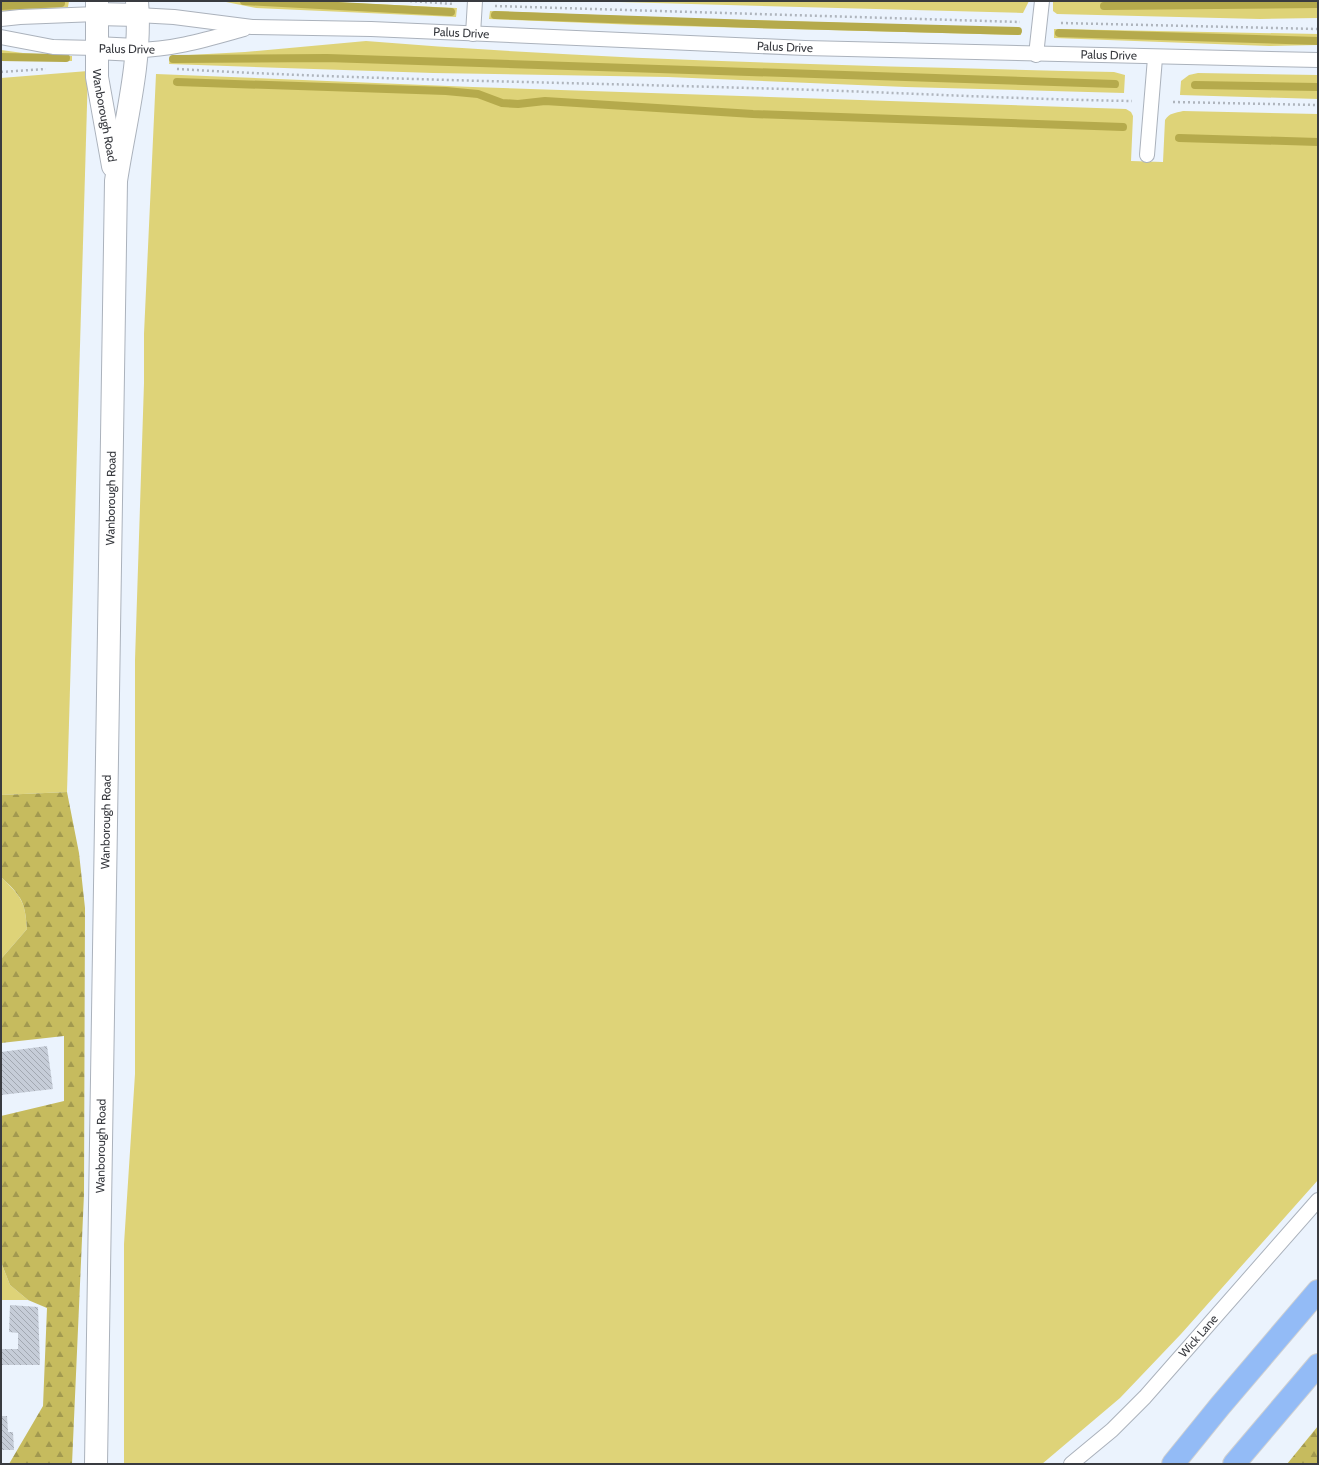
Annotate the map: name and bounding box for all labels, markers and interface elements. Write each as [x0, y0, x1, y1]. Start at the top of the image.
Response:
street label: Palus Drive [433, 24, 490, 41]
street label: Palus Drive [757, 38, 813, 55]
street label: Palus Drive [99, 41, 155, 56]
street label: Palus Drive [1081, 46, 1137, 63]
street label: Wanborough Road [90, 69, 120, 163]
street label: Wanborough Road [102, 451, 119, 545]
street label: Wanborough Road [97, 775, 114, 869]
street label: Wanborough Road [92, 1099, 109, 1193]
street label: Wick Lane [1175, 1311, 1221, 1360]

